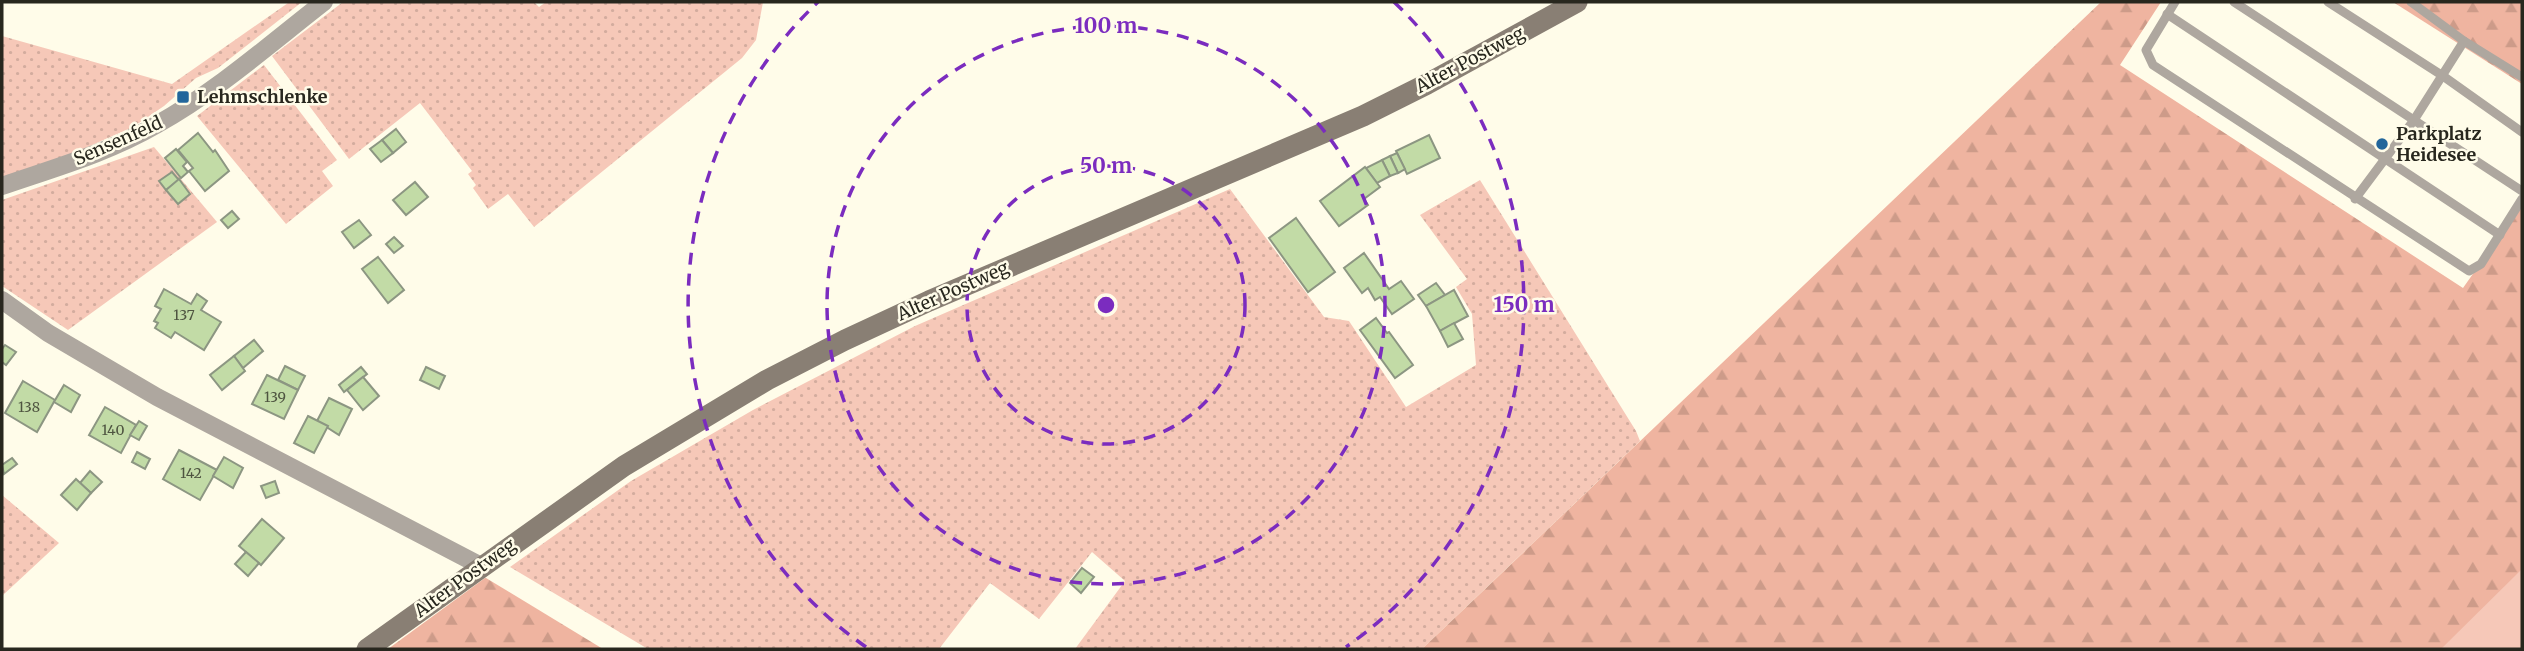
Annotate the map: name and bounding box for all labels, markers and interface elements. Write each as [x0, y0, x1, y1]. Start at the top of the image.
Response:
text: 100 m [1075, 12, 1137, 39]
street label: Alter Postweg [1410, 21, 1528, 98]
place label: Lehmschlenke [197, 85, 328, 108]
marker: Lehmschlenke [175, 89, 191, 105]
street label: Sensenfeld [70, 111, 166, 170]
place label: Parkplatz Heidesee [2396, 122, 2482, 166]
marker: Parkplatz Heidesee [2374, 136, 2390, 152]
text: 50 m [1080, 152, 1132, 179]
street label: Alter Postweg [892, 256, 1012, 326]
text: 150 m [1493, 291, 1555, 318]
centre of rings [1094, 293, 1118, 317]
house number: 137 [173, 306, 195, 324]
house number: 139 [264, 388, 286, 406]
house number: 138 [18, 398, 40, 416]
house number: 140 [101, 421, 125, 439]
house number: 142 [180, 464, 202, 482]
street label: Alter Postweg [409, 533, 520, 623]

